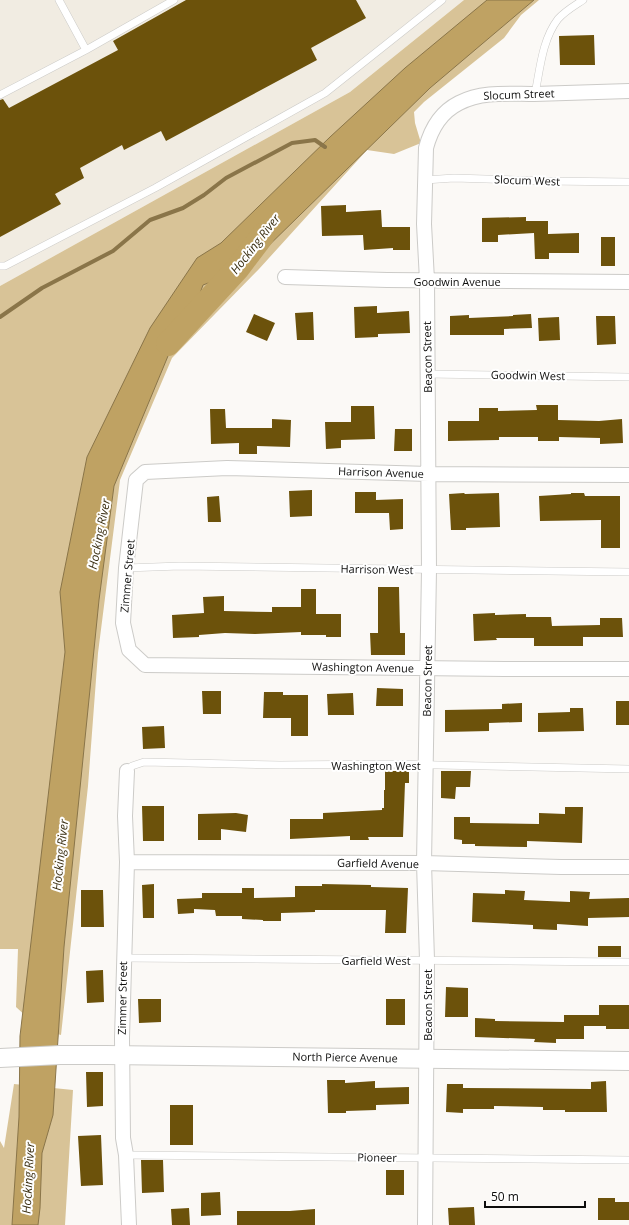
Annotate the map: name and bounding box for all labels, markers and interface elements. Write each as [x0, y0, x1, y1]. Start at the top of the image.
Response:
street label: Slocum Street [483, 85, 555, 103]
street label: Slocum West [494, 171, 560, 189]
water label: Hocking River [226, 210, 285, 277]
street label: Goodwin Avenue [413, 274, 501, 289]
street label: Beacon Street [419, 321, 435, 393]
street label: Goodwin West [491, 367, 565, 383]
street label: Harrison Avenue [338, 463, 424, 481]
water label: Hocking River [84, 496, 114, 571]
street label: Zimmer Street [116, 539, 138, 613]
street label: Harrison West [340, 561, 414, 577]
street label: Beacon Street [419, 645, 435, 717]
street label: Washington Avenue [312, 659, 414, 675]
street label: Washington West [331, 758, 421, 773]
water label: Hocking River [48, 817, 72, 892]
street label: Garfield Avenue [337, 855, 419, 871]
street label: Garfield West [341, 953, 411, 968]
street label: Zimmer Street [114, 961, 130, 1035]
street label: Beacon Street [420, 969, 435, 1041]
street label: North Pierce Avenue [292, 1049, 398, 1065]
water label: Hocking River [18, 1141, 38, 1214]
street label: Pioneer [357, 1149, 397, 1165]
scale bar [485, 1183, 585, 1209]
text: 50 m [491, 1188, 519, 1205]

